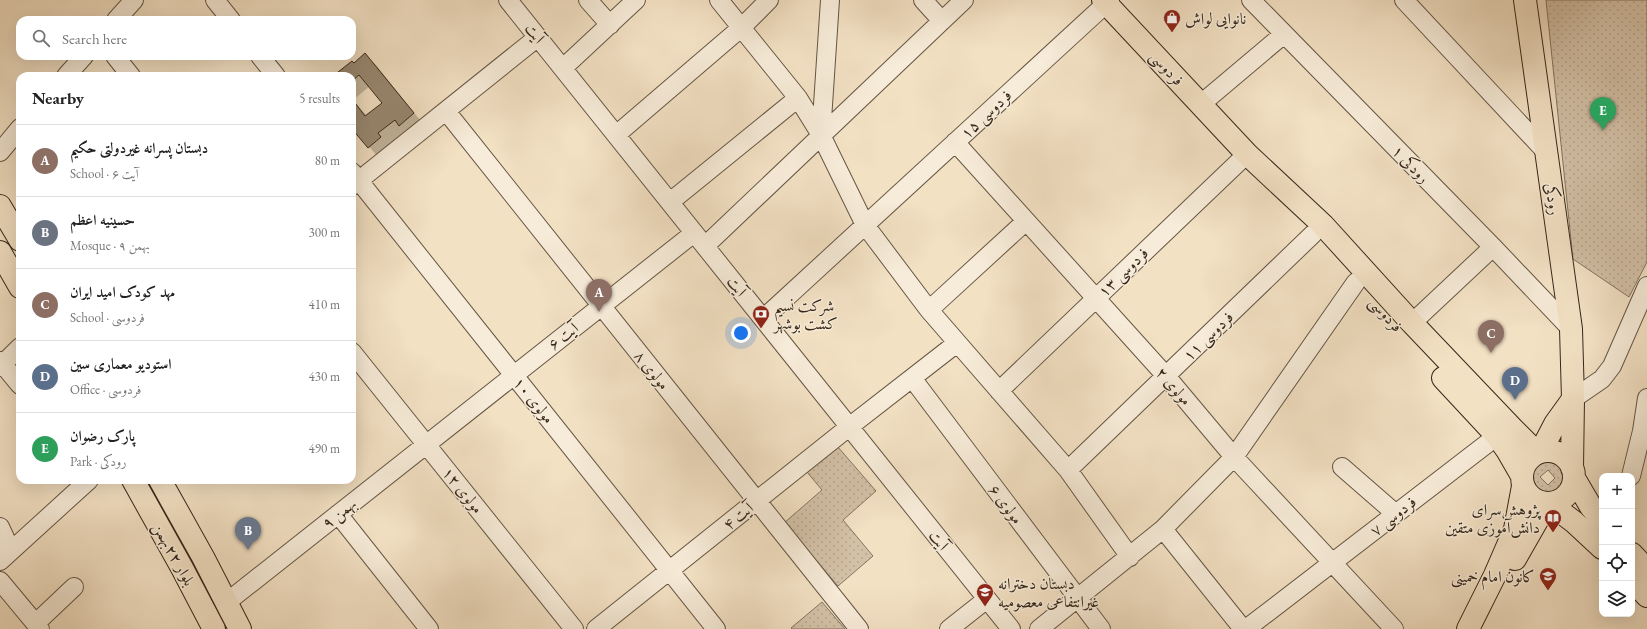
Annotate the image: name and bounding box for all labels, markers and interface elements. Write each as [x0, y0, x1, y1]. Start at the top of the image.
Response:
shop icon: نانوایی لواش [1162, 8, 1182, 33]
place label: نانوایی لواش [1185, 8, 1246, 29]
search box [16, 16, 356, 60]
street label: آیت [520, 18, 551, 49]
icon: search [30, 27, 52, 49]
text: Search here [62, 29, 127, 48]
street label: فردوسی [1145, 46, 1189, 91]
street label: فردوسی ۱۵ [956, 85, 1017, 144]
text: Nearby [32, 87, 84, 109]
text: 5 results [299, 90, 340, 107]
pin: E [1590, 97, 1616, 130]
text: دبستان پسرانه غیردولتی حکیم [70, 138, 208, 157]
street label: رودکی ۱ [1388, 140, 1434, 188]
text: A [40, 152, 50, 169]
text: 80 m [315, 152, 340, 169]
text: School · آیت ۶ [70, 165, 139, 182]
street label: رودکی [1540, 181, 1566, 217]
text: حسینیه اعظم [70, 210, 135, 229]
text: B [41, 224, 49, 241]
text: 300 m [309, 224, 340, 241]
text: Mosque · بهمن ۹ [70, 237, 150, 254]
street label: فردوسی ۱۳ [1093, 243, 1154, 302]
street label: آیت [722, 271, 753, 302]
pin: A [586, 279, 612, 312]
text: مهد کودک امید ایران [70, 282, 175, 301]
street label: فردوسی [1364, 292, 1408, 337]
place label: شرکت نسیم کشت بوشهر [772, 295, 838, 334]
text: C [40, 296, 50, 313]
text: 410 m [309, 296, 340, 313]
bank icon: شرکت نسیم کشت بوشهر [751, 304, 771, 329]
street label: فردوسی ۱۱ [1178, 307, 1239, 366]
text: School · فردوسی [70, 309, 145, 326]
street label: آیت ۶ [543, 317, 584, 354]
pin: C [1478, 320, 1504, 353]
your location [731, 323, 751, 343]
street label: مولوی ۸ [630, 346, 674, 394]
text: استودیو معماری سین [70, 354, 172, 373]
street label: مولوی ۲ [1151, 362, 1197, 410]
pin: D [1502, 367, 1528, 400]
text: D [40, 368, 50, 385]
text: 430 m [309, 368, 340, 385]
street label: مولوی ۱۰ [509, 372, 559, 428]
text: Office · فردوسی [70, 381, 141, 398]
text: پارک رضوان [70, 426, 135, 445]
text: E [41, 440, 49, 457]
text: 490 m [309, 440, 340, 457]
text: Park · رودکی [70, 453, 126, 470]
street label: مولوی ۱۲ [438, 462, 488, 518]
map controls [1599, 473, 1635, 617]
button: + [1599, 473, 1635, 509]
street label: مولوی ۶ [984, 480, 1028, 528]
street label: فردوسی ۷ [1365, 491, 1421, 542]
street label: بهمن ۹ [317, 493, 361, 534]
street label: آیت ۴ [719, 496, 759, 535]
place label: پژوهش‌سرای دانش‌آموزی متقین [1445, 499, 1542, 538]
library icon: پژوهش‌سرای دانش‌آموزی متقین [1543, 508, 1563, 533]
button: − [1599, 509, 1635, 545]
pin: B [235, 517, 261, 550]
street label: بلوار ۲۲بهمن [147, 518, 200, 590]
street label: آیت [924, 525, 955, 556]
button: locate [1599, 545, 1635, 581]
place label: کانون امام خمینی [1451, 566, 1535, 591]
school or university icon: کانون امام خمینی [1538, 566, 1558, 591]
place label: دبستان دخترانه غیرانتفاعی معصومیه [998, 573, 1099, 612]
button: layers [1599, 581, 1635, 617]
school or university icon: دبستان دخترانه غیرانتفاعی معصومیه [975, 582, 995, 607]

